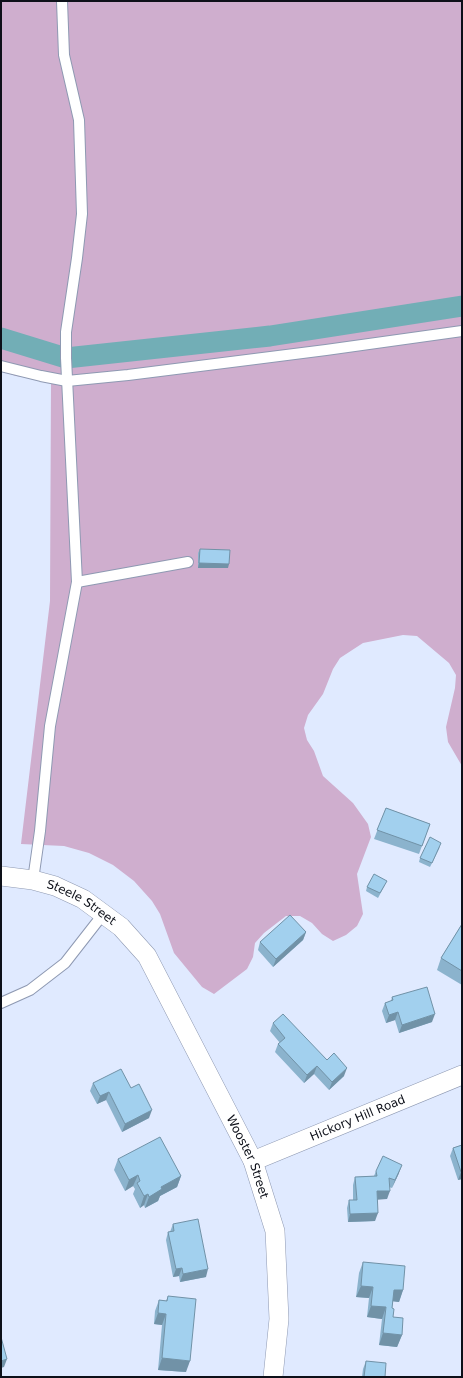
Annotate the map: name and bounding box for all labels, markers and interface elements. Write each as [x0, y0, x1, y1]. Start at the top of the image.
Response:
street label: Steele Street [45, 877, 119, 928]
street label: Hickory Hill Road [308, 1092, 407, 1144]
street label: Wooster Street [224, 1113, 271, 1200]

